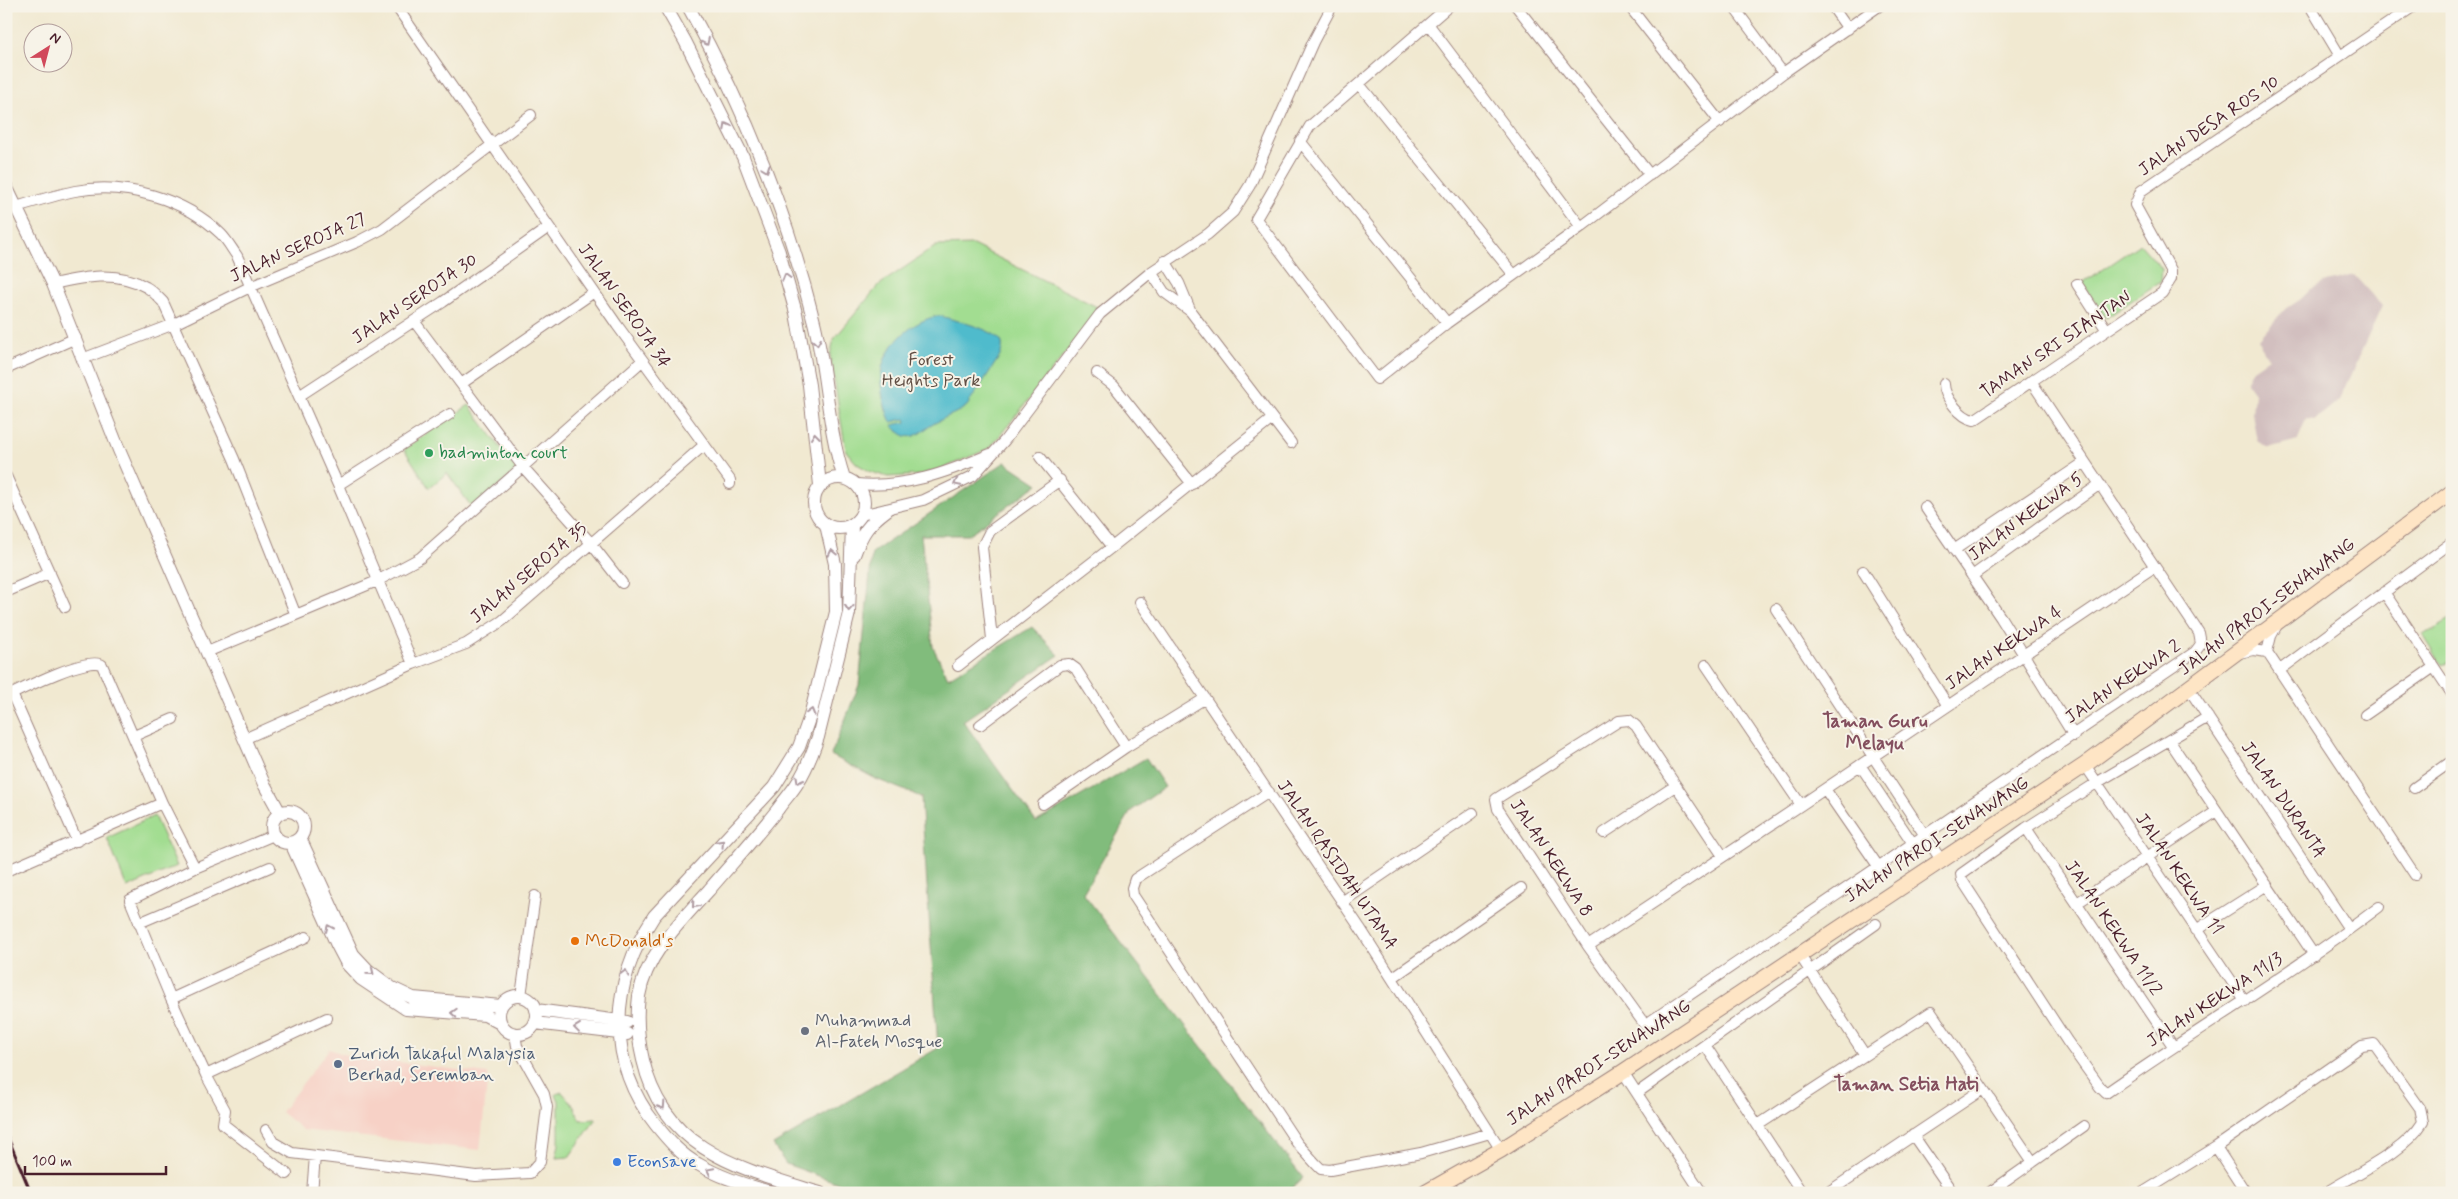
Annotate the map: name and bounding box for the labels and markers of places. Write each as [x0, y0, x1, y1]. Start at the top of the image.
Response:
place label: badminton court [439, 441, 568, 465]
marker: badminton court [423, 447, 435, 459]
place label: McDonald's [585, 929, 673, 953]
marker: McDonald's [569, 935, 581, 947]
place label: Muhammad Al-Fateh Mosque [815, 1009, 942, 1054]
marker: Muhammad Al-Fateh Mosque [799, 1025, 811, 1037]
place label: Zurich Takaful Malaysia Berhad, Seremban [348, 1042, 536, 1087]
marker: Zurich Takaful Malaysia Berhad, Seremban [332, 1058, 344, 1070]
place label: Econsave [627, 1150, 697, 1174]
marker: Econsave [611, 1156, 623, 1168]

